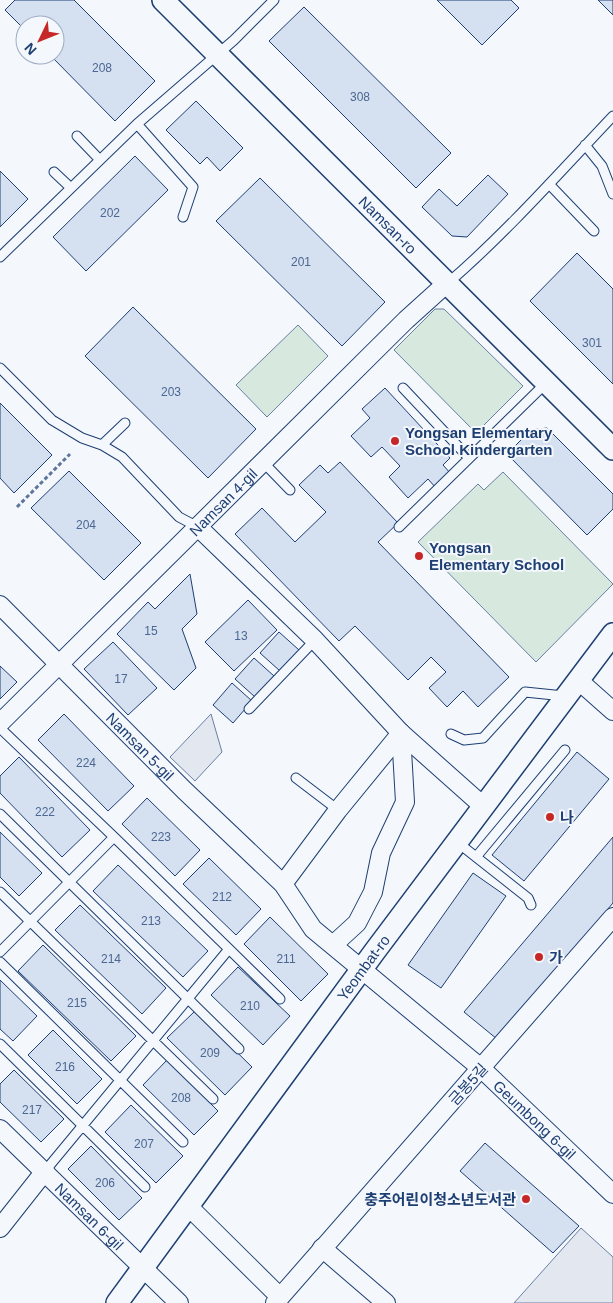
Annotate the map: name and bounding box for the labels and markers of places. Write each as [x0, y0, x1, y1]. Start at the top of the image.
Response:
place label: Yongsan Elementary School Kindergarten [405, 424, 553, 458]
marker: Yongsan Elementary School Kindergarten [389, 435, 401, 447]
place label: Yongsan Elementary School [429, 539, 564, 573]
marker: Yongsan Elementary School [413, 550, 425, 562]
place label: 나 [560, 809, 574, 826]
marker: 나 [544, 811, 556, 823]
place label: 가 [549, 949, 563, 966]
marker: 가 [533, 951, 545, 963]
place label: 충주어린이청소년도서관 [364, 1191, 516, 1208]
marker: 충주어린이청소년도서관 [520, 1193, 532, 1205]

